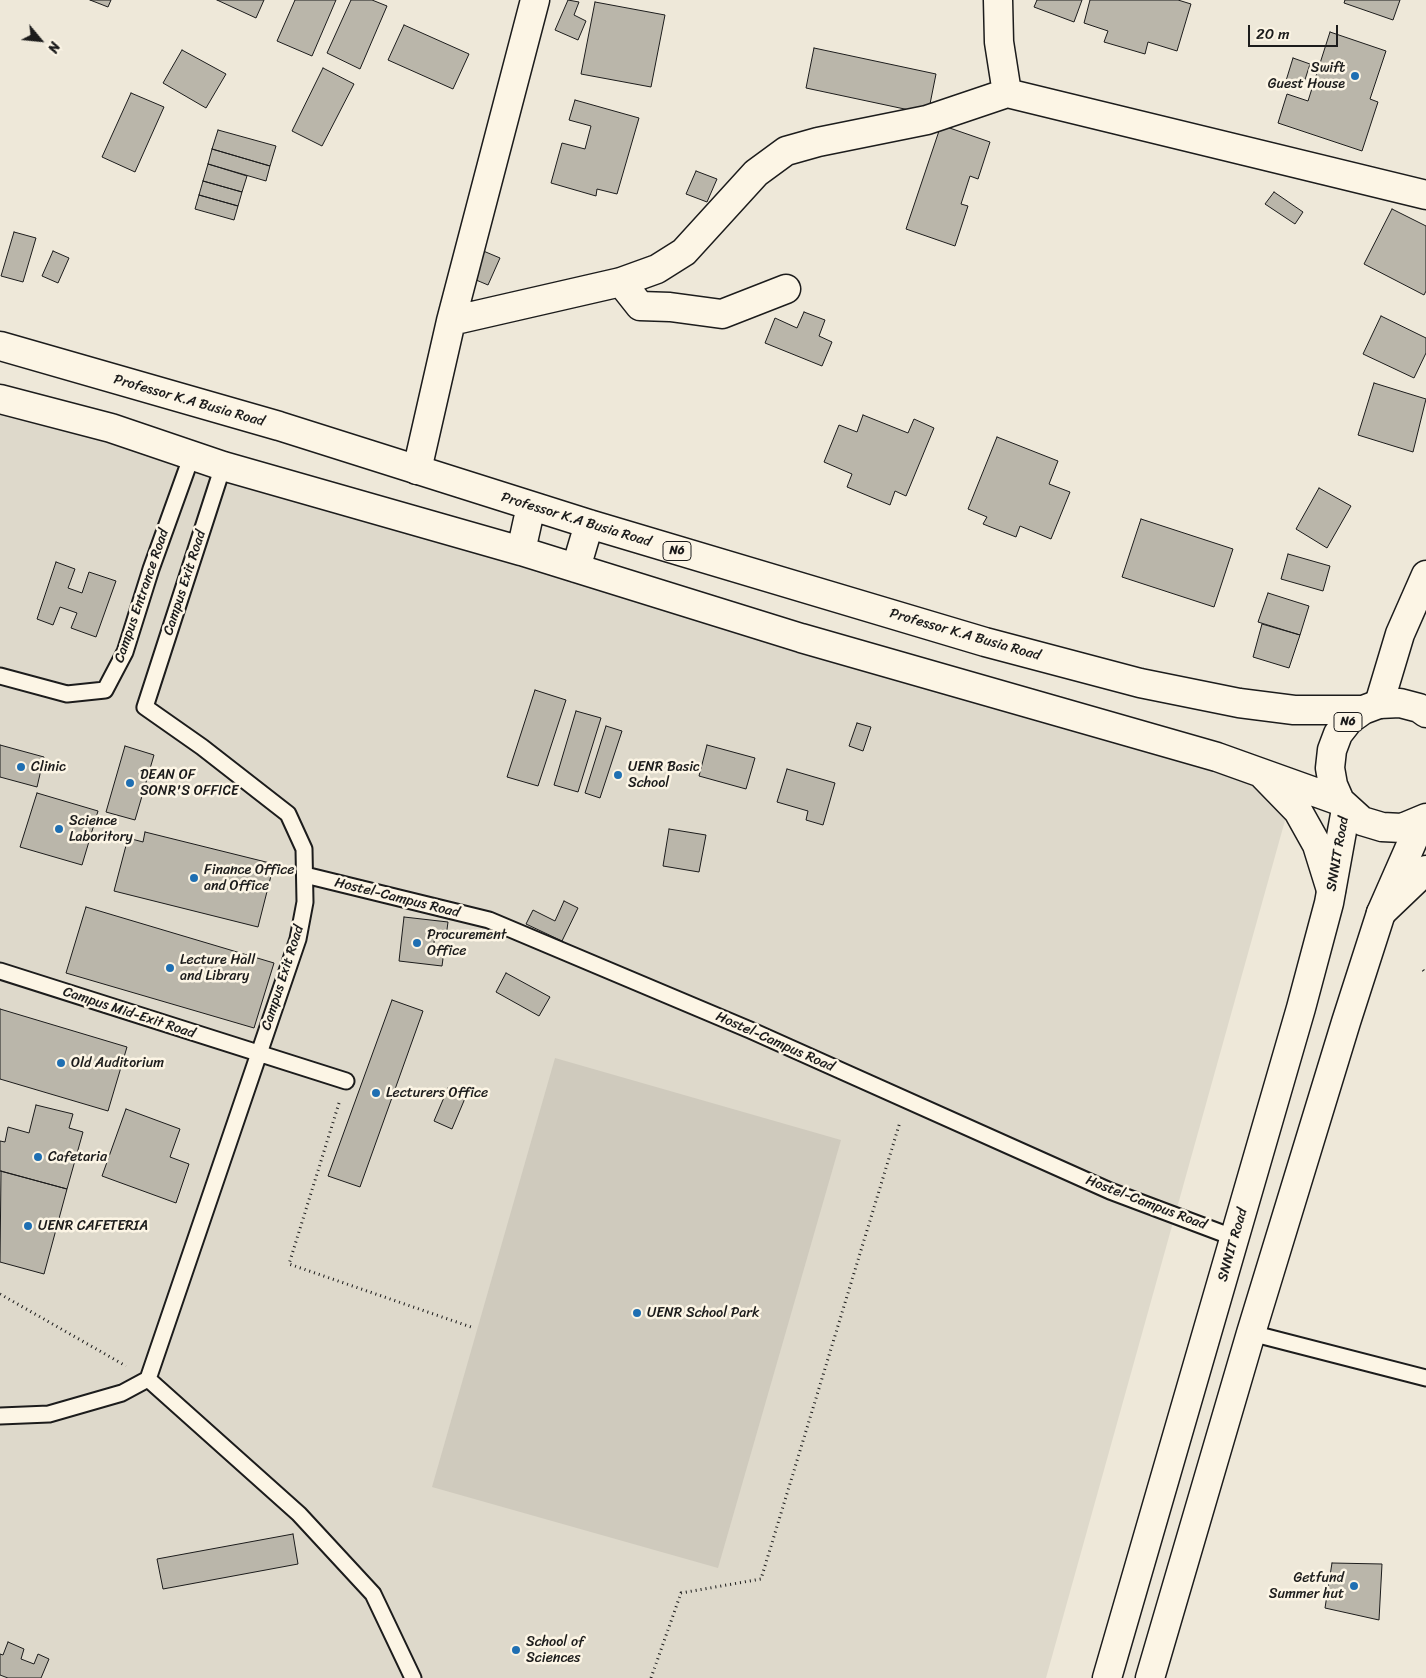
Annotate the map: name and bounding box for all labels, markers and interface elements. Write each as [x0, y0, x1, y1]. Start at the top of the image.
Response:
north arrow [15, 15, 65, 65]
scale bar [1251, 15, 1341, 47]
text: 20 m [1256, 21, 1290, 47]
text: N [40, 37, 67, 57]
place label: Swift Guest House [1268, 60, 1345, 92]
marker: Swift Guest House [1349, 70, 1361, 82]
street label: Professor K.A Busia Road [112, 371, 266, 431]
street label: Professor K.A Busia Road [499, 489, 653, 551]
street label: Campus Entrance Road [111, 527, 173, 665]
street label: Campus Exit Road [160, 528, 210, 638]
road number: N6 [663, 542, 691, 560]
street label: Professor K.A Busia Road [888, 605, 1042, 665]
road number: N6 [1334, 712, 1362, 732]
place label: Clinic [31, 759, 66, 775]
place label: UENR Basic School [628, 759, 700, 792]
marker: Clinic [15, 761, 27, 773]
place label: DEAN OF SONR'S OFFICE [140, 767, 239, 800]
marker: UENR Basic School [612, 769, 624, 781]
marker: DEAN OF SONR'S OFFICE [124, 777, 136, 789]
place label: Science Laboritory [69, 813, 133, 846]
street label: SNNIT Road [1323, 815, 1353, 893]
marker: Science Laboritory [53, 823, 65, 835]
place label: Finance Office and Office [204, 862, 295, 894]
marker: Finance Office and Office [188, 872, 200, 884]
street label: Hostel-Campus Road [333, 874, 461, 922]
street label: Campus Exit Road [258, 923, 308, 1033]
place label: Procurement Office [427, 927, 506, 960]
marker: Procurement Office [411, 937, 423, 949]
place label: Lecture Hall and Library [180, 952, 255, 984]
marker: Lecture Hall and Library [164, 962, 176, 974]
street label: Campus Mid-Exit Road [61, 984, 197, 1042]
street label: Hostel-Campus Road [713, 1008, 837, 1076]
place label: Old Auditorium [71, 1055, 164, 1071]
marker: Old Auditorium [55, 1057, 67, 1069]
place label: Lecturers Office [386, 1085, 488, 1101]
marker: Lecturers Office [370, 1087, 382, 1099]
place label: Cafetaria [48, 1149, 107, 1165]
marker: Cafetaria [32, 1151, 44, 1163]
street label: Hostel-Campus Road [1083, 1172, 1209, 1234]
street label: SNNIT Road [1215, 1206, 1251, 1284]
place label: UENR CAFETERIA [38, 1218, 148, 1234]
marker: UENR CAFETERIA [22, 1220, 34, 1232]
place label: UENR School Park [647, 1305, 760, 1321]
marker: UENR School Park [631, 1307, 643, 1319]
place label: Getfund Summer hut [1269, 1570, 1344, 1602]
marker: Getfund Summer hut [1348, 1580, 1360, 1592]
place label: School of Sciences [526, 1634, 584, 1666]
marker: School of Sciences [510, 1644, 522, 1656]

